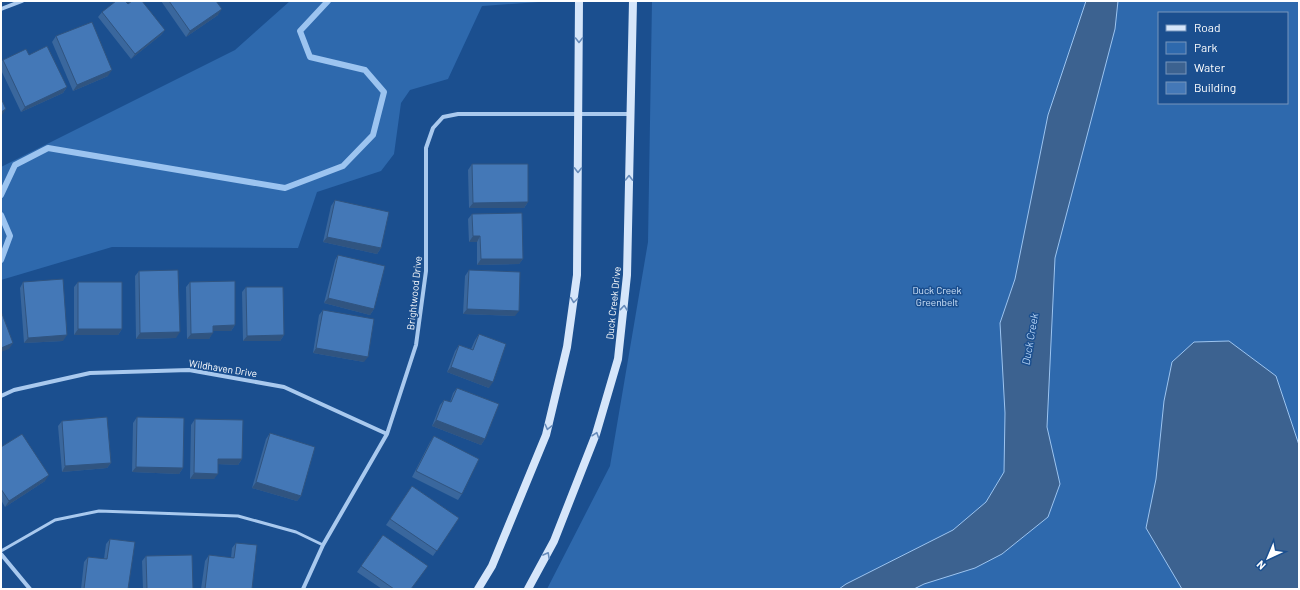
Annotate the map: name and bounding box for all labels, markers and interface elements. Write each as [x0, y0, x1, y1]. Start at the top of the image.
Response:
legend [1158, 12, 1288, 104]
text: Road [1194, 20, 1221, 34]
one-way arrow [575, 37, 583, 43]
text: Park [1194, 40, 1218, 54]
text: Water [1194, 60, 1226, 74]
text: Building [1194, 80, 1236, 94]
one-way arrow [574, 167, 582, 173]
one-way arrow [625, 175, 633, 181]
street label: Brightwood Drive [404, 255, 424, 331]
street label: Duck Creek Drive [603, 266, 623, 340]
park label: Duck Creek Greenbelt [913, 284, 961, 308]
one-way arrow [569, 297, 578, 303]
one-way arrow [619, 305, 628, 311]
water label: Duck Creek [1019, 311, 1041, 366]
street label: Wildhaven Drive [188, 357, 258, 379]
one-way arrow [544, 423, 553, 430]
one-way arrow [591, 431, 599, 438]
north arrow [1248, 538, 1288, 578]
one-way arrow [542, 552, 549, 559]
text: N [1254, 558, 1268, 573]

